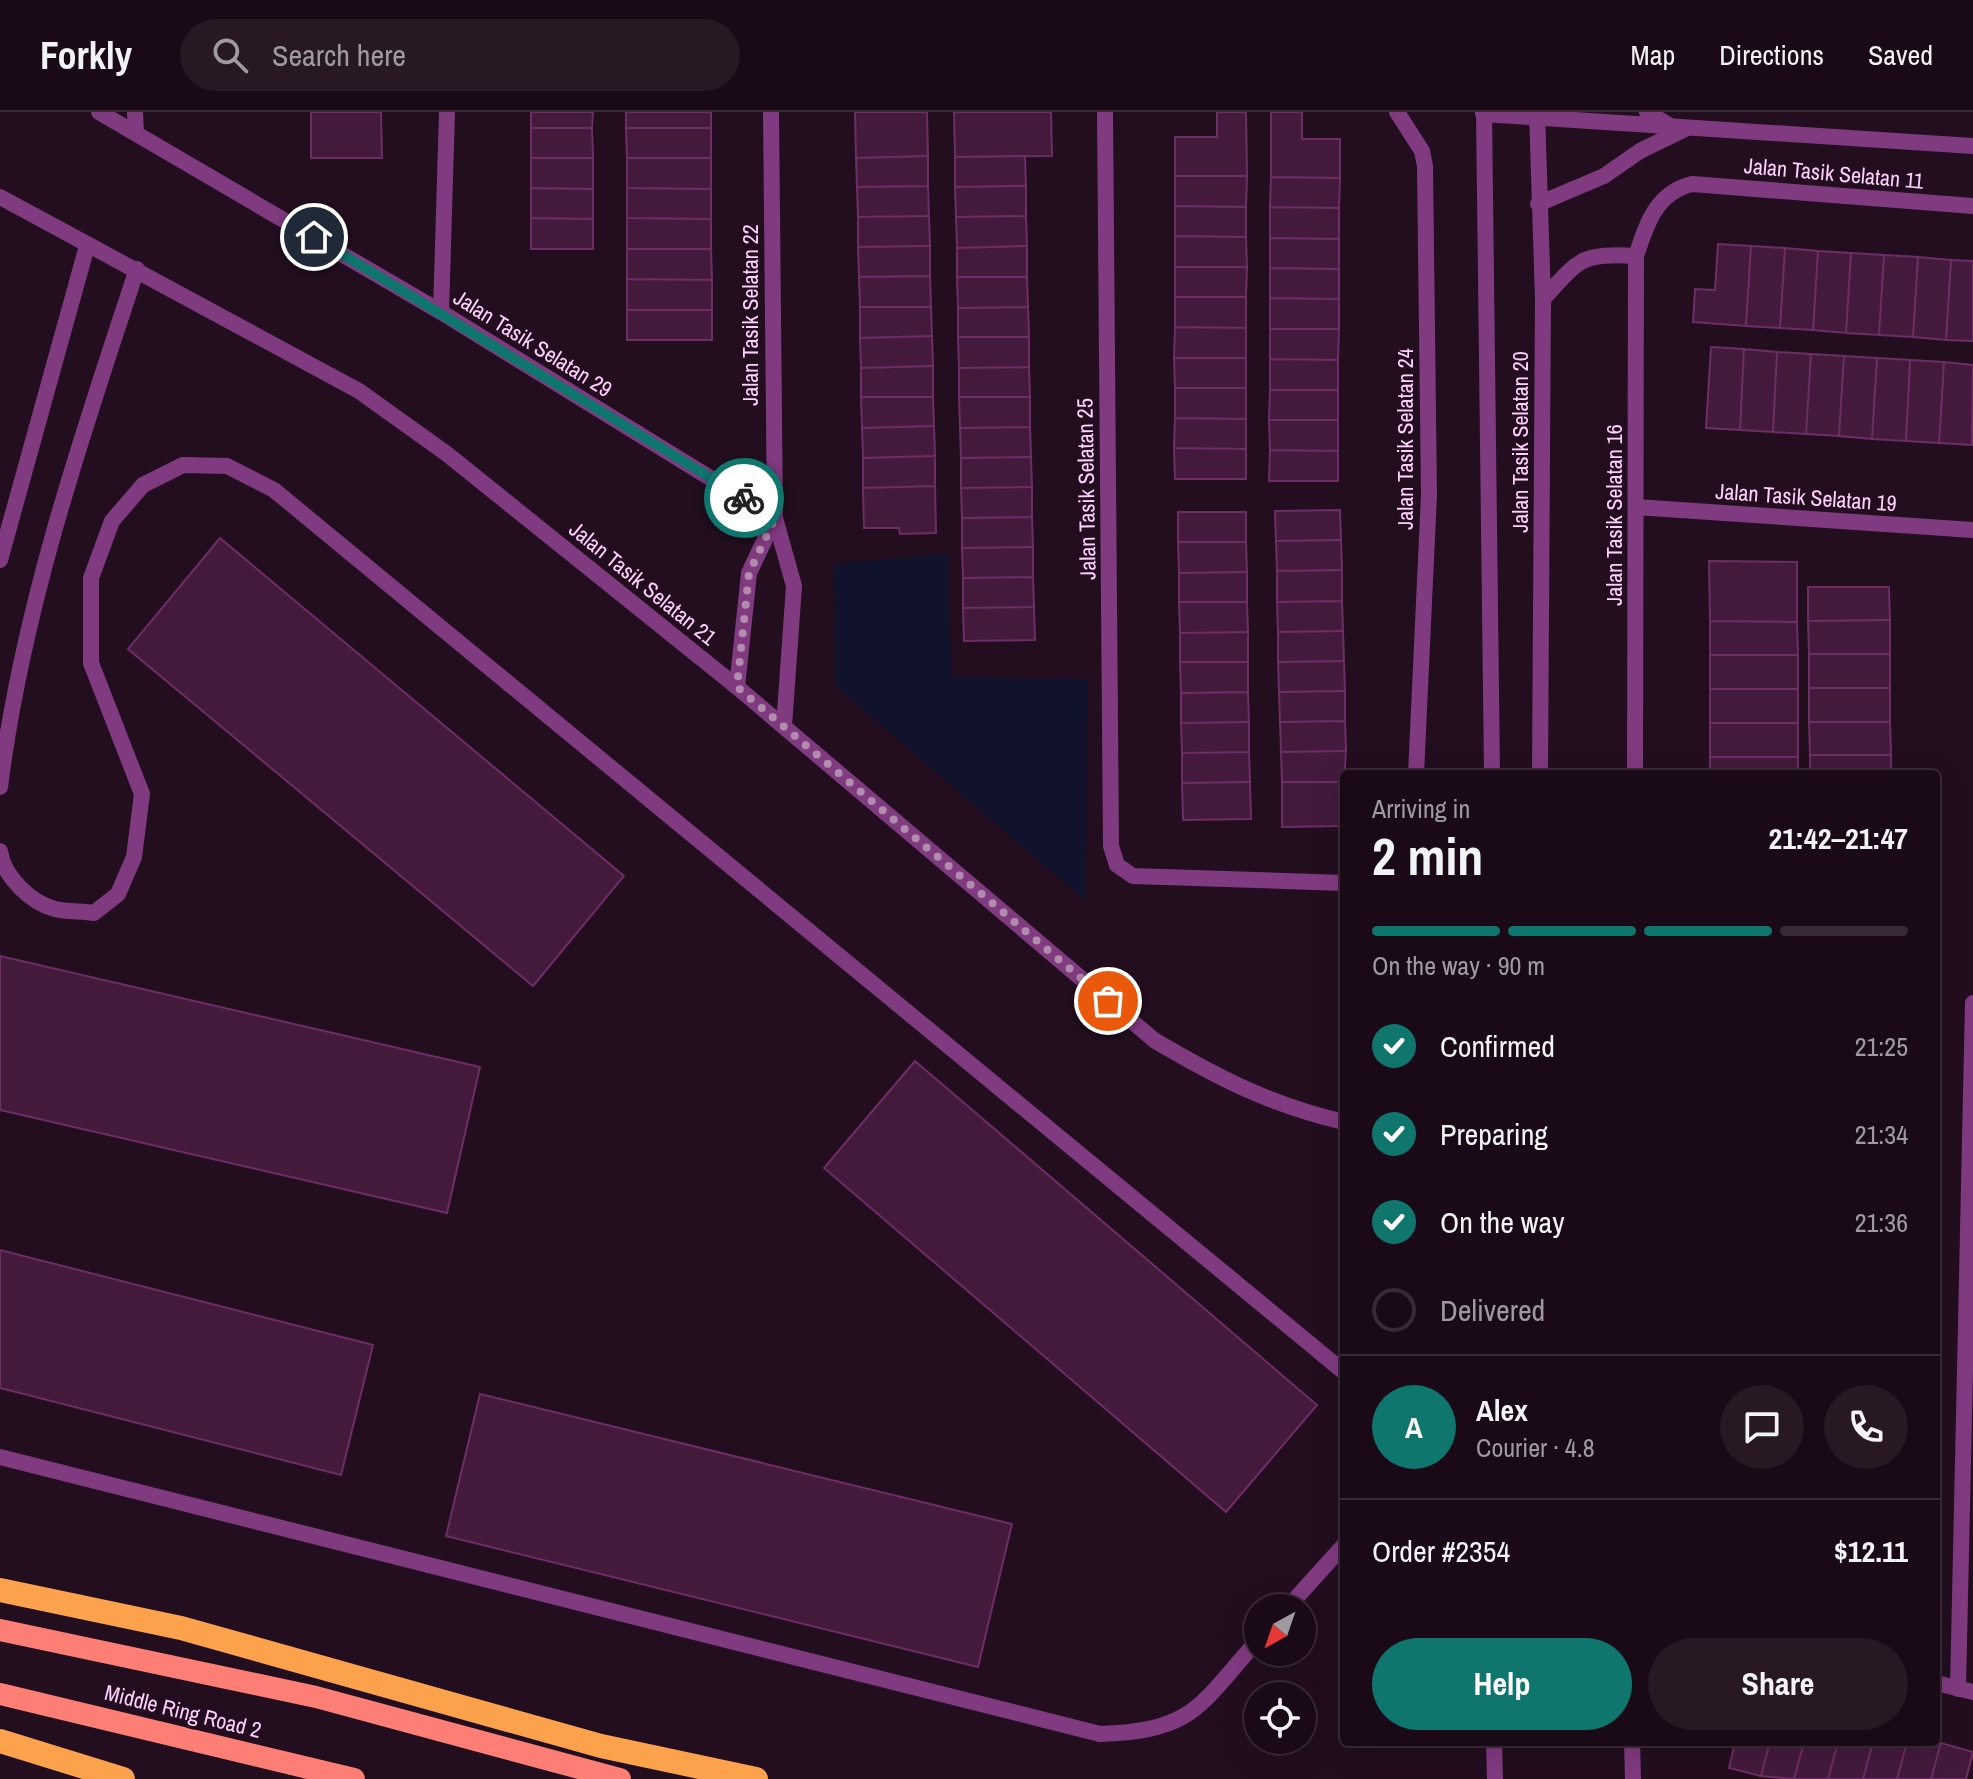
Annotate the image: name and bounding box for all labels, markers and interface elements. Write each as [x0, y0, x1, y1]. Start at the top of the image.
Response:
search box [180, 19, 740, 91]
text: Forkly [40, 30, 132, 81]
icon: search [208, 33, 252, 77]
text: Search here [272, 35, 406, 75]
text: Map [1631, 36, 1675, 74]
text: Directions [1719, 36, 1824, 74]
text: Saved [1868, 36, 1933, 74]
street label: Jalan Tasik Selatan 11 [1743, 150, 1925, 196]
pin [280, 203, 348, 271]
icon: home [292, 215, 336, 259]
street label: Jalan Tasik Selatan 22 [735, 224, 765, 406]
street label: Jalan Tasik Selatan 29 [448, 282, 618, 404]
street label: Jalan Tasik Selatan 24 [1390, 348, 1420, 530]
street label: Jalan Tasik Selatan 20 [1505, 351, 1535, 533]
street label: Jalan Tasik Selatan 25 [1069, 398, 1103, 580]
street label: Jalan Tasik Selatan 16 [1599, 424, 1629, 606]
courier [704, 458, 784, 538]
icon: bike [722, 476, 766, 520]
street label: Jalan Tasik Selatan 19 [1714, 476, 1898, 518]
street label: Jalan Tasik Selatan 21 [563, 514, 723, 652]
text: Arriving in [1372, 791, 1470, 826]
text: 21:42–21:47 [1769, 818, 1908, 858]
text: 2 min [1372, 821, 1483, 891]
text: On the way · 90 m [1372, 948, 1545, 983]
pin [1074, 967, 1142, 1035]
icon: bag [1086, 979, 1130, 1023]
icon: check [1372, 1024, 1416, 1068]
text: Confirmed [1440, 1026, 1555, 1066]
text: 21:25 [1855, 1029, 1908, 1064]
icon: check [1372, 1112, 1416, 1156]
text: Preparing [1440, 1114, 1548, 1154]
text: 21:34 [1855, 1117, 1908, 1152]
icon: check [1372, 1200, 1416, 1244]
text: On the way [1440, 1202, 1564, 1242]
text: 21:36 [1855, 1205, 1908, 1240]
text: Delivered [1440, 1290, 1545, 1330]
button: chat [1720, 1385, 1804, 1469]
button: phone [1824, 1385, 1908, 1469]
text: Alex [1476, 1390, 1528, 1430]
text: A [1405, 1407, 1423, 1447]
text: Courier · 4.8 [1476, 1430, 1595, 1465]
text: Order #2354 [1372, 1531, 1510, 1571]
text: $12.11 [1834, 1531, 1908, 1571]
north arrow [1244, 1594, 1316, 1666]
map controls [1244, 1594, 1316, 1754]
button: Help [1372, 1638, 1632, 1730]
button: Share [1648, 1638, 1908, 1730]
street label: Middle Ring Road 2 [102, 1677, 264, 1745]
button: locate [1244, 1682, 1316, 1754]

